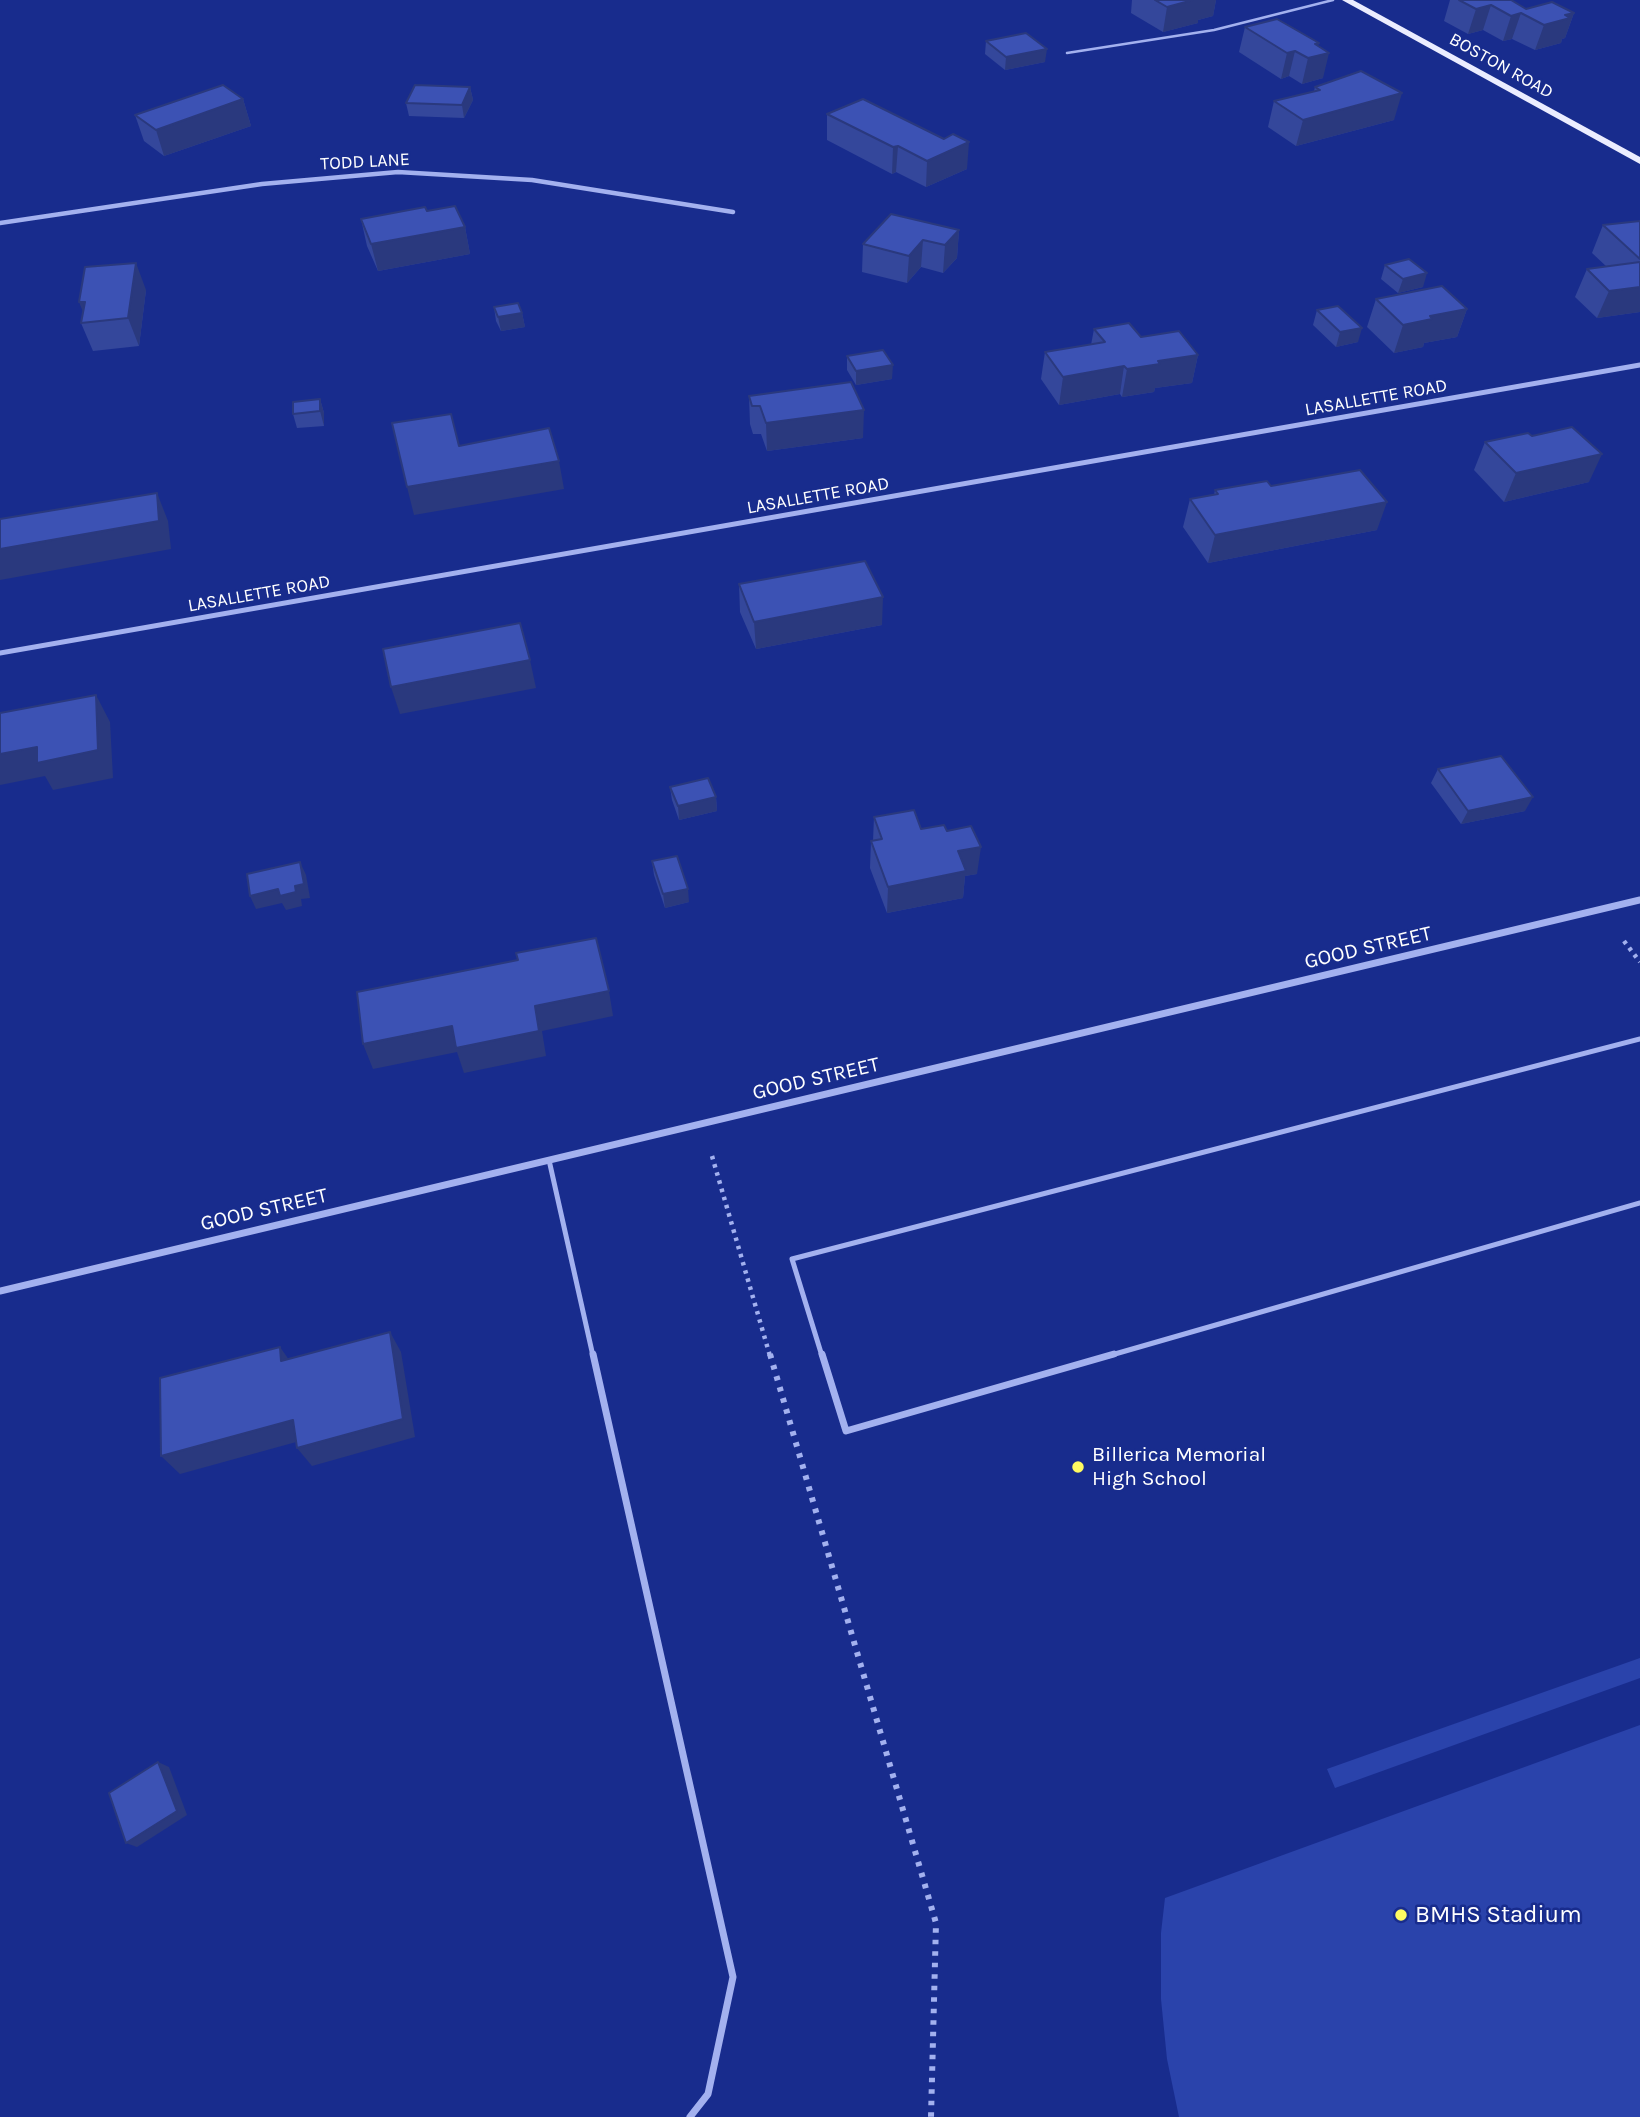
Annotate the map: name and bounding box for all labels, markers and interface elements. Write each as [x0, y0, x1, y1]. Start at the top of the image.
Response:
street label: BOSTON ROAD [1445, 28, 1557, 104]
street label: TODD LANE [320, 149, 410, 175]
street label: LASALLETTE ROAD [1303, 375, 1449, 421]
street label: LASALLETTE ROAD [745, 473, 891, 519]
street label: LASALLETTE ROAD [186, 571, 332, 617]
street label: GOOD STREET [1302, 921, 1434, 975]
street label: GOOD STREET [750, 1052, 882, 1106]
street label: GOOD STREET [198, 1183, 330, 1237]
place label: Billerica Memorial High School [1092, 1442, 1266, 1492]
marker: Billerica Memorial High School [1070, 1459, 1086, 1475]
place label: BMHS Stadium [1415, 1901, 1582, 1929]
marker: BMHS Stadium [1393, 1907, 1409, 1923]

